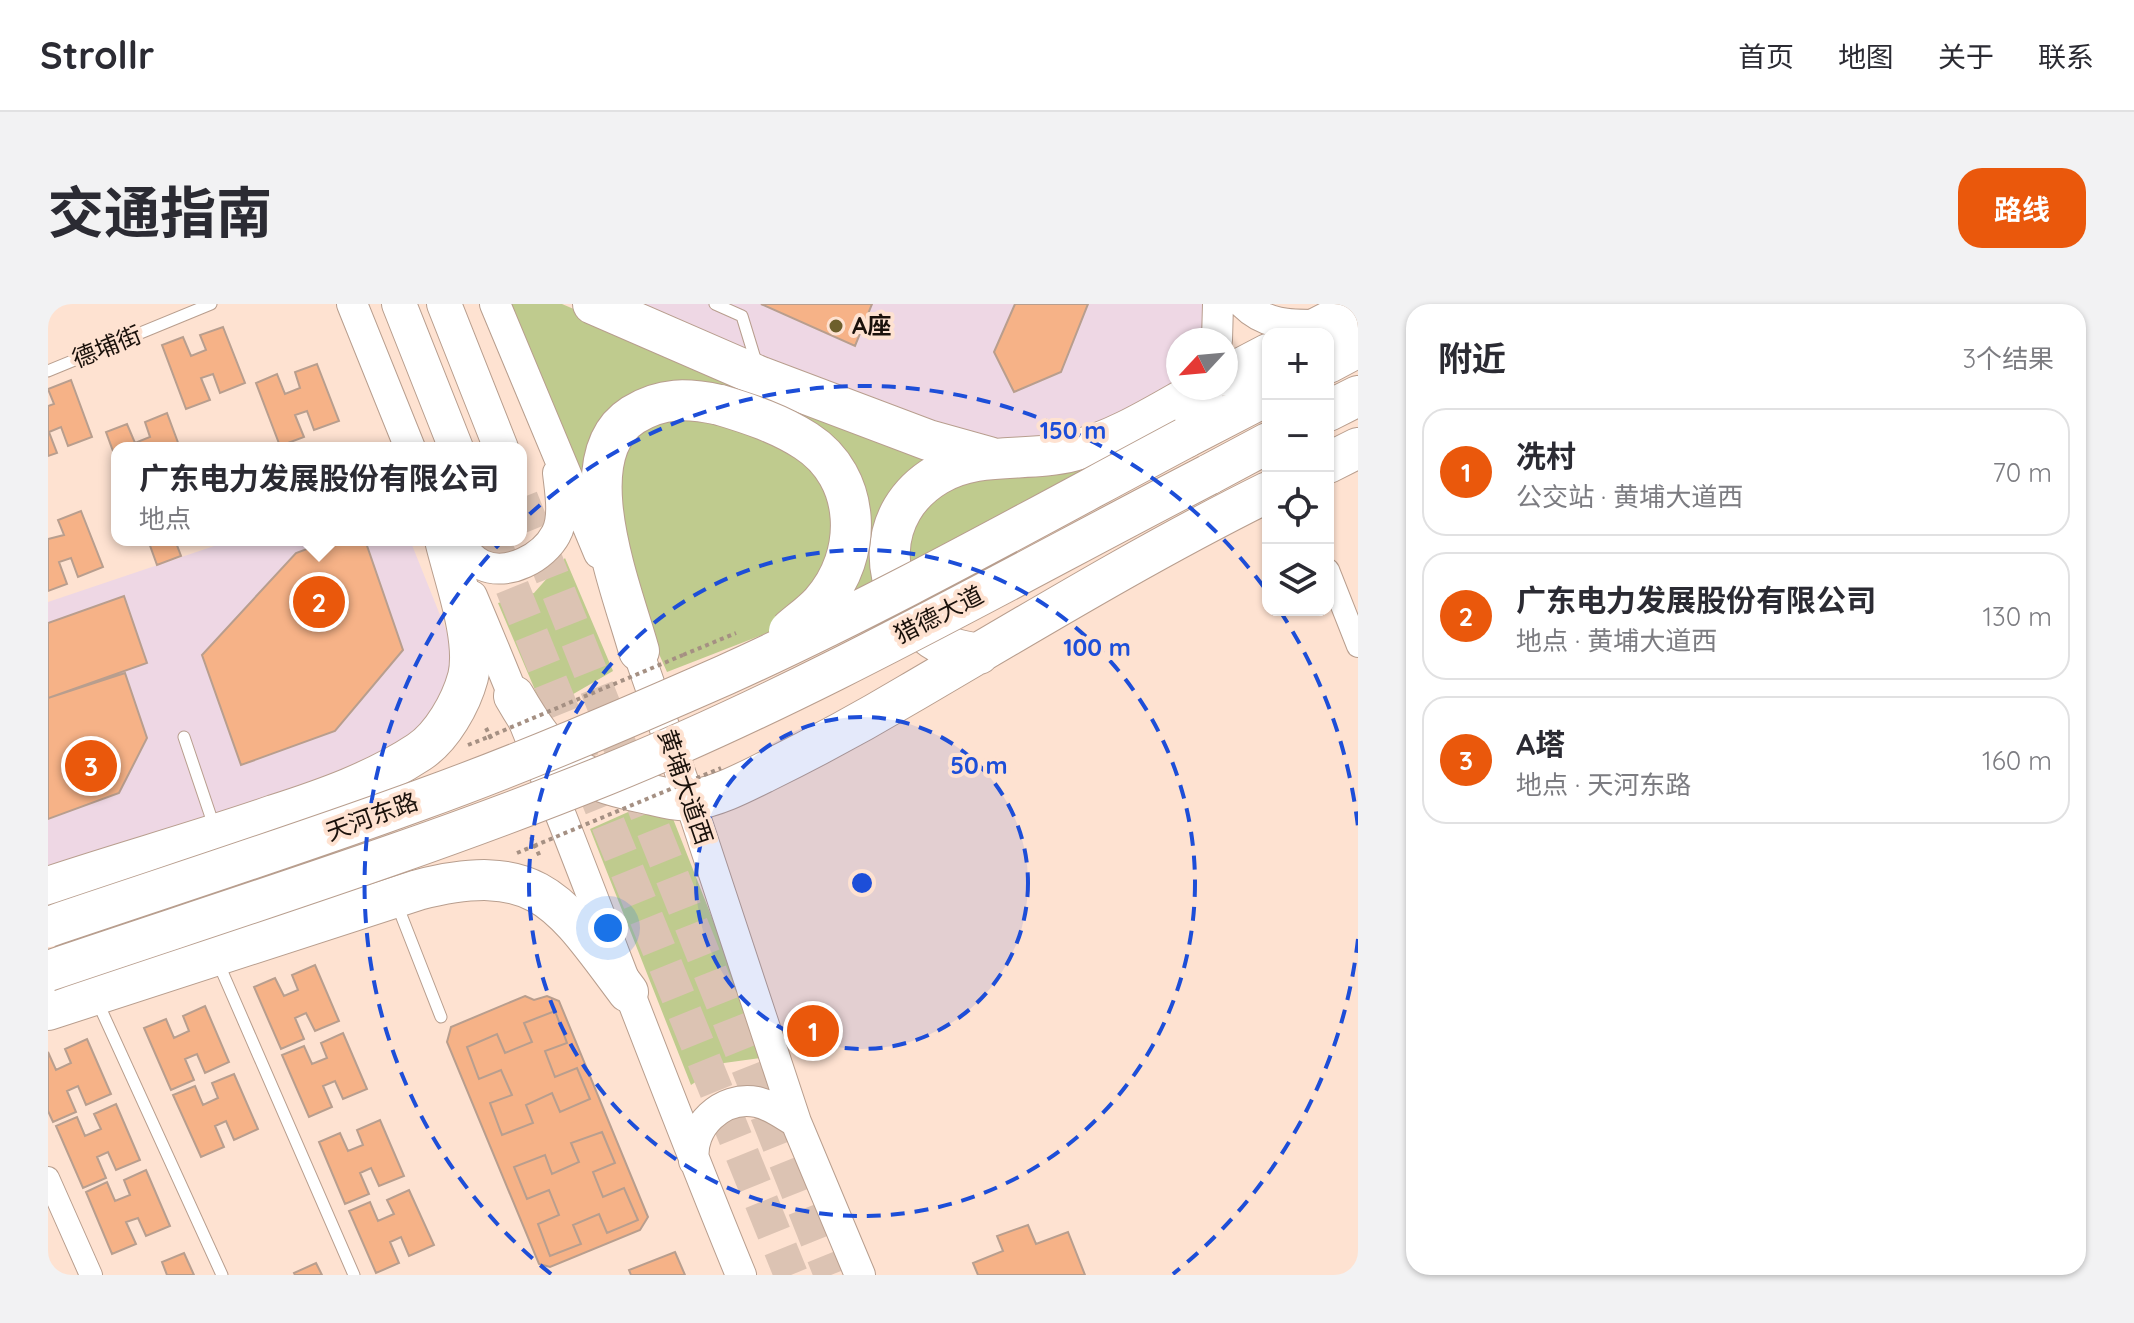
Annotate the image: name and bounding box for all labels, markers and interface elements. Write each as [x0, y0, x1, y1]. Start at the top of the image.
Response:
text: Strollr [40, 31, 155, 79]
text: 首页 [1738, 39, 1794, 74]
text: 地图 [1838, 39, 1894, 74]
text: 关于 [1938, 39, 1994, 74]
text: 联系 [2038, 39, 2094, 74]
button: 路线 [1958, 168, 2086, 248]
text: 交通指南 [48, 177, 272, 247]
place label: A座 [852, 310, 891, 340]
marker: A座 [827, 317, 845, 335]
street label: 德埔街 [68, 319, 146, 373]
north arrow [1166, 328, 1238, 400]
map controls [1262, 328, 1334, 616]
button: + [1262, 328, 1334, 400]
text: 附近 [1438, 337, 1506, 380]
text: 3个结果 [1962, 342, 2054, 375]
button: − [1262, 400, 1334, 472]
text: 150 m [1040, 415, 1106, 445]
text: 冼村 [1516, 437, 1576, 475]
popup [111, 442, 527, 546]
text: 1 [1461, 456, 1471, 489]
text: 70 m [1992, 456, 2052, 489]
text: 广东电力发展股份有限公司 [139, 459, 499, 497]
button: locate [1262, 472, 1334, 544]
text: 公交站 · 黄埔大道西 [1516, 480, 1743, 513]
text: 地点 [139, 502, 191, 535]
button: layers [1262, 544, 1334, 616]
pin: 2 [293, 572, 345, 632]
street label: 猎德大道 [889, 579, 988, 649]
text: 广东电力发展股份有限公司 [1516, 581, 1876, 619]
text: 2 [1459, 600, 1473, 633]
text: 130 m [1982, 600, 2052, 633]
text: 地点 · 黄埔大道西 [1516, 624, 1717, 657]
text: 100 m [1063, 632, 1131, 662]
street label: 黄埔大道西 [652, 725, 720, 848]
text: A塔 [1516, 725, 1565, 763]
pin: 3 [65, 736, 117, 796]
text: 3 [1459, 744, 1473, 777]
text: 160 m [1982, 744, 2052, 777]
text: 50 m [950, 750, 1008, 780]
text: 地点 · 天河东路 [1516, 768, 1691, 801]
street label: 天河东路 [321, 786, 422, 847]
centre of rings [848, 869, 876, 897]
your location [588, 908, 628, 948]
pin: 1 [787, 1001, 839, 1061]

